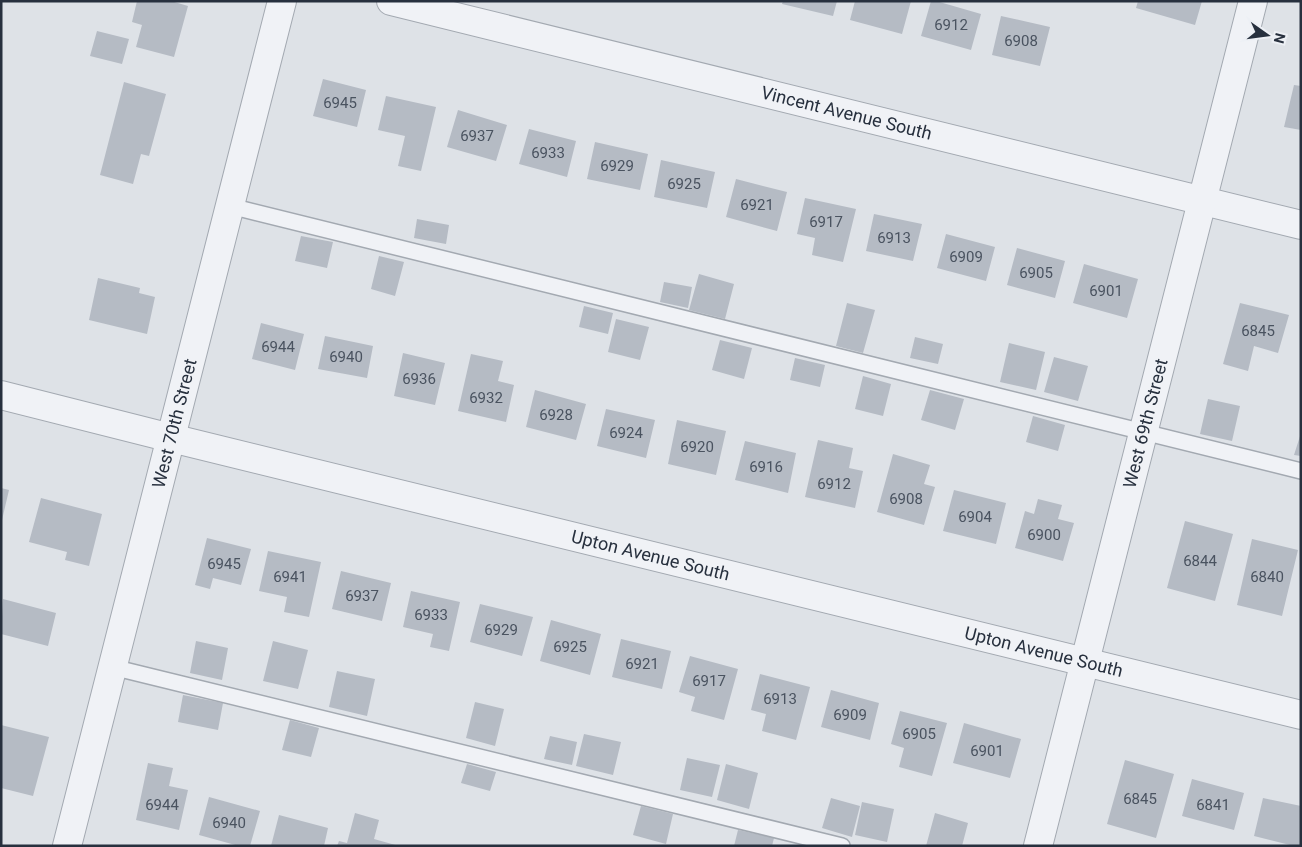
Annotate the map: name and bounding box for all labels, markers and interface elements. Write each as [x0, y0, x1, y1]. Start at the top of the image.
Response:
north arrow [1242, 10, 1292, 60]
house number: 6912 [934, 16, 968, 34]
text: N [1271, 31, 1289, 45]
house number: 6908 [1004, 32, 1038, 50]
street label: Vincent Avenue South [759, 81, 934, 144]
house number: 6945 [323, 94, 357, 112]
house number: 6937 [460, 127, 494, 145]
house number: 6933 [531, 144, 565, 162]
house number: 6929 [600, 157, 634, 175]
house number: 6925 [667, 175, 701, 193]
house number: 6921 [740, 196, 774, 214]
house number: 6917 [809, 213, 843, 231]
house number: 6913 [877, 229, 911, 247]
house number: 6909 [949, 248, 983, 266]
house number: 6905 [1019, 264, 1053, 282]
house number: 6901 [1089, 282, 1123, 300]
house number: 6845 [1241, 322, 1275, 340]
house number: 6944 [261, 338, 295, 356]
house number: 6940 [329, 348, 363, 366]
street label: West 70th Street [147, 356, 201, 490]
street label: West 69th Street [1118, 356, 1172, 490]
house number: 6936 [402, 370, 436, 388]
house number: 6932 [469, 389, 503, 407]
house number: 6928 [539, 406, 573, 424]
house number: 6924 [609, 424, 643, 442]
house number: 6920 [680, 438, 714, 456]
house number: 6916 [749, 458, 783, 476]
house number: 6912 [817, 475, 851, 493]
house number: 6908 [889, 490, 923, 508]
house number: 6904 [958, 508, 992, 526]
street label: Upton Avenue South [569, 526, 732, 585]
house number: 6900 [1027, 526, 1061, 544]
house number: 6844 [1183, 552, 1217, 570]
house number: 6945 [207, 555, 241, 573]
house number: 6941 [273, 568, 307, 586]
house number: 6840 [1250, 568, 1284, 586]
house number: 6937 [345, 587, 379, 605]
house number: 6933 [414, 606, 448, 624]
house number: 6929 [484, 621, 518, 639]
street label: Upton Avenue South [963, 622, 1125, 681]
house number: 6925 [553, 638, 587, 656]
house number: 6921 [625, 655, 659, 673]
house number: 6917 [692, 672, 726, 690]
house number: 6913 [763, 690, 797, 708]
house number: 6909 [833, 706, 867, 724]
house number: 6905 [902, 725, 936, 743]
house number: 6901 [970, 742, 1004, 760]
house number: 6845 [1123, 790, 1157, 808]
house number: 6944 [145, 796, 179, 814]
house number: 6841 [1196, 796, 1230, 814]
house number: 6940 [212, 814, 246, 832]

